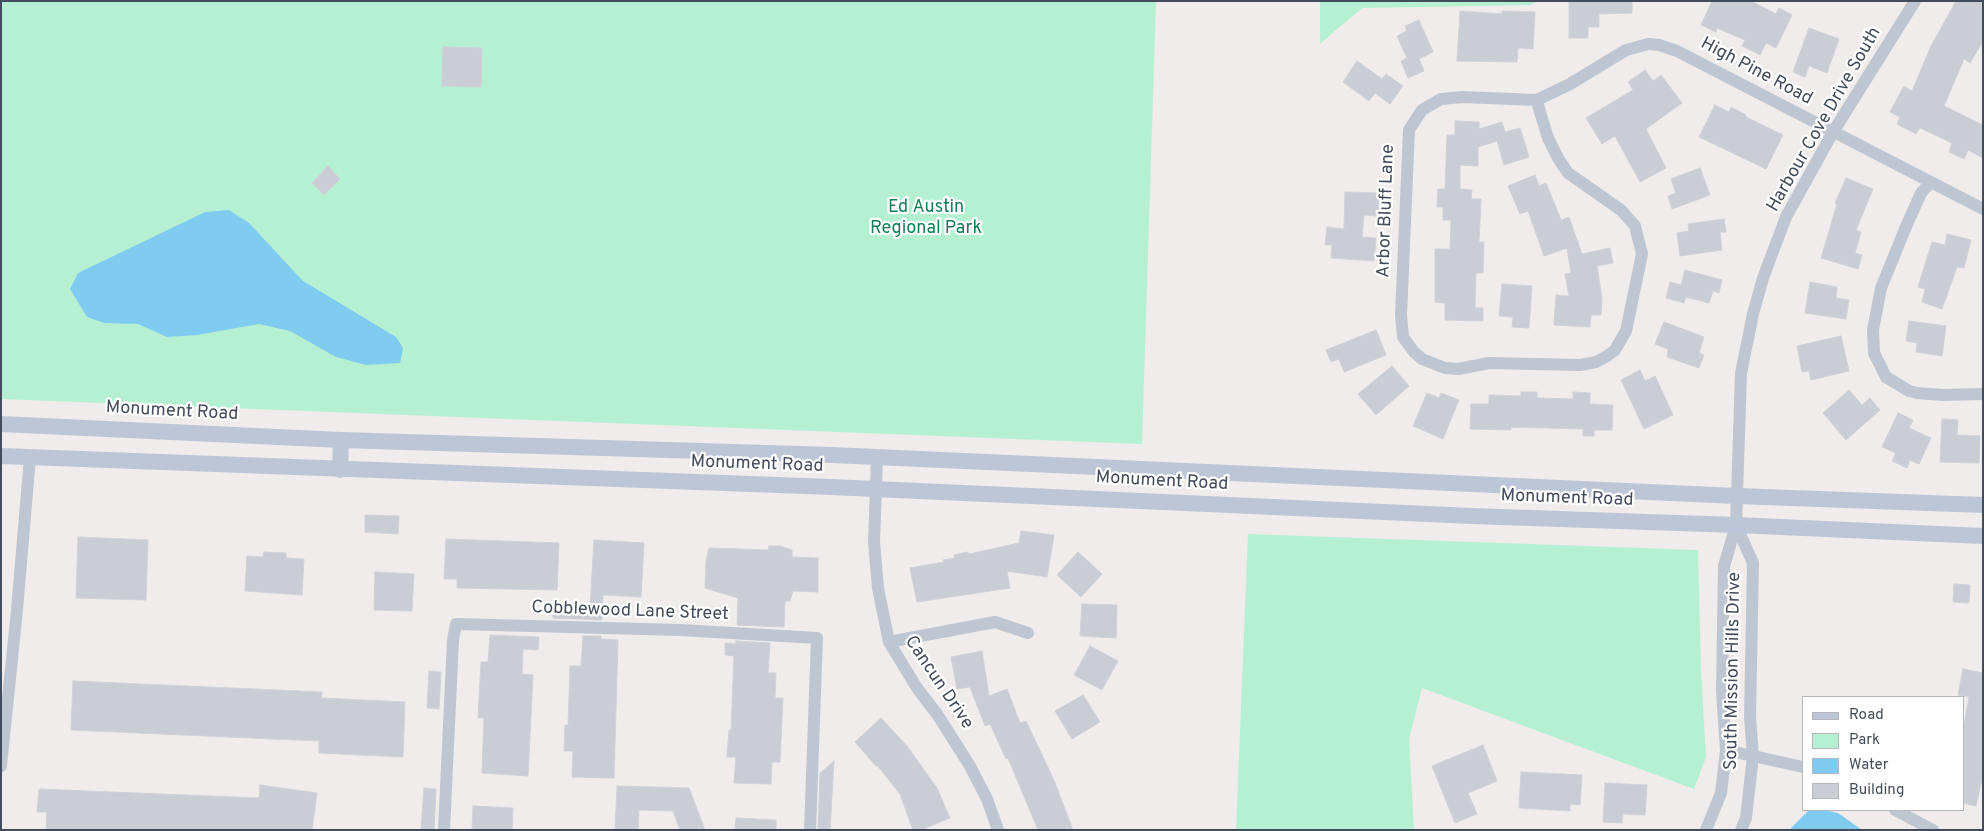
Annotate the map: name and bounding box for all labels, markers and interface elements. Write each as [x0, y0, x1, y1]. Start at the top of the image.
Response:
street label: Harbour Cove Drive South [1763, 24, 1887, 216]
street label: High Pine Road [1696, 33, 1816, 111]
street label: Arbor Bluff Lane [1374, 144, 1400, 278]
park label: Ed Austin Regional Park [870, 197, 982, 240]
street label: Monument Road [105, 398, 239, 426]
street label: Monument Road [690, 452, 824, 478]
street label: Monument Road [1095, 468, 1229, 496]
street label: Monument Road [1500, 486, 1634, 512]
street label: South Mission Hills Drive [1721, 572, 1747, 770]
street label: Cobblewood Lane Street [531, 598, 729, 626]
street label: Cancun Drive [899, 632, 977, 734]
legend [1802, 696, 1964, 811]
text: Road [1849, 706, 1884, 725]
text: Park [1849, 731, 1880, 750]
text: Water [1849, 756, 1888, 775]
text: Building [1849, 781, 1904, 800]

